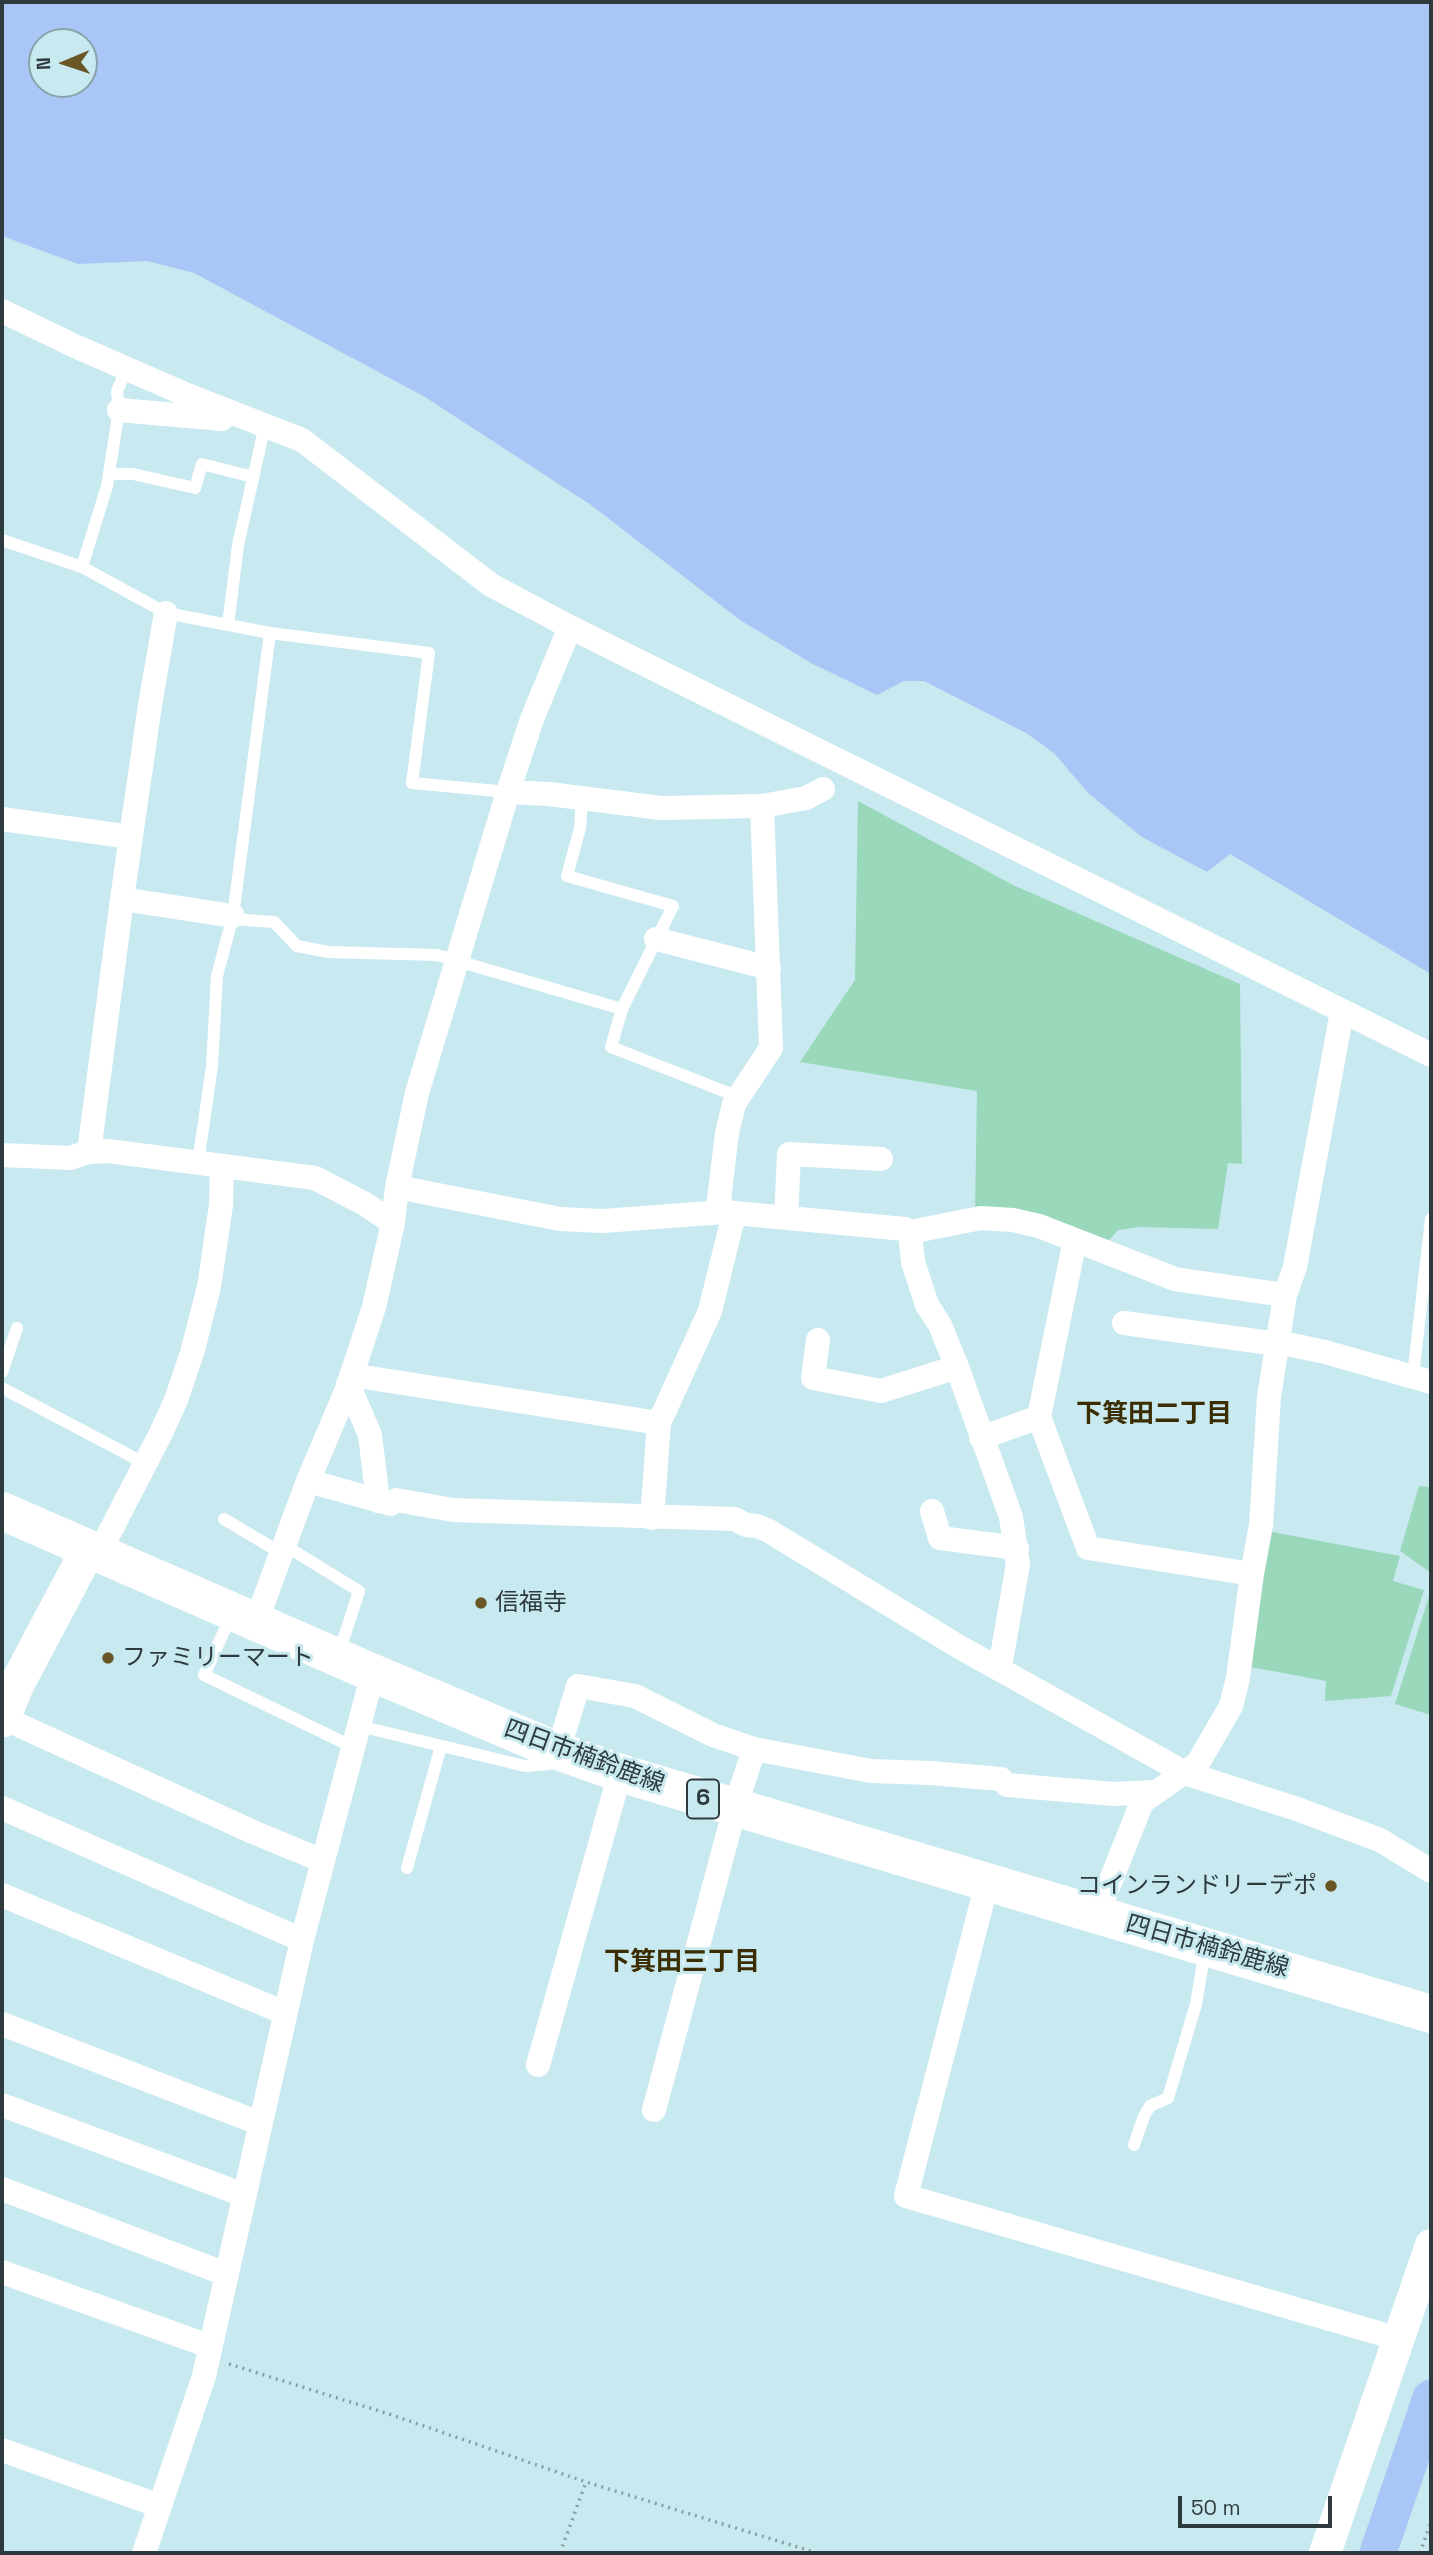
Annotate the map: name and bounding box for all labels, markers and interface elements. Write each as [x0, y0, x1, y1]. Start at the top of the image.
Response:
north arrow [28, 28, 98, 98]
text: N [31, 57, 56, 70]
district label: 下箕田二丁目 [1076, 1399, 1232, 1431]
place label: 信福寺 [495, 1589, 567, 1617]
marker: 信福寺 [473, 1595, 489, 1611]
place label: ファミリーマート [122, 1644, 314, 1672]
marker: ファミリーマート [100, 1650, 116, 1666]
street label: 四日市楠鈴鹿線 [500, 1715, 668, 1799]
road number: 6 [687, 1780, 719, 1818]
place label: コインランドリーデポ [1077, 1872, 1317, 1900]
marker: コインランドリーデポ [1323, 1878, 1339, 1894]
street label: 四日市楠鈴鹿線 [1122, 1910, 1292, 1984]
district label: 下箕田三丁目 [604, 1947, 760, 1979]
scale bar [1181, 2482, 1335, 2526]
text: 50 m [1191, 2494, 1241, 2521]

